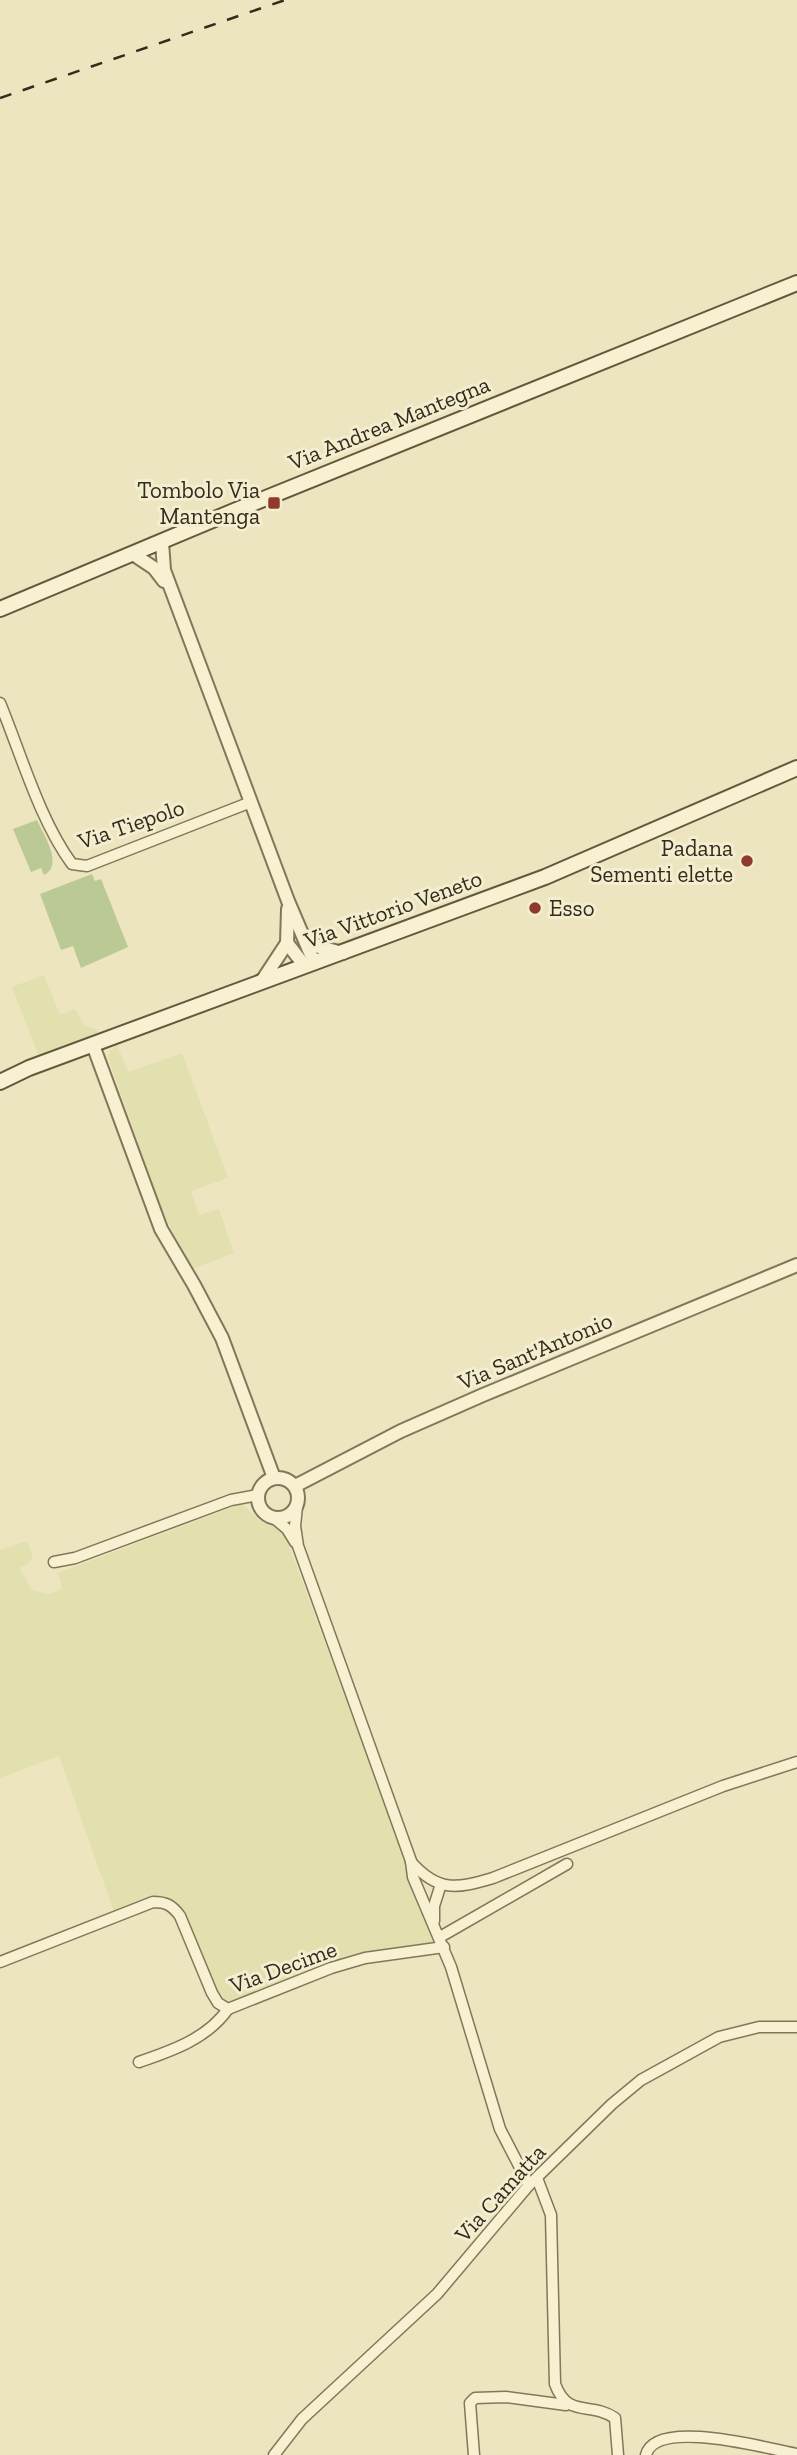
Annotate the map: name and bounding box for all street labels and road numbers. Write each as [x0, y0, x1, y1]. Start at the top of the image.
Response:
street label: Via Andrea Mantegna [283, 370, 494, 477]
street label: Via Tiepolo [73, 793, 188, 856]
street label: Via Vittorio Veneto [299, 864, 486, 954]
street label: Via Sant'Antonio [453, 1306, 616, 1397]
street label: Via Decime [225, 1935, 340, 2000]
street label: Via Camatta [448, 2138, 551, 2249]

